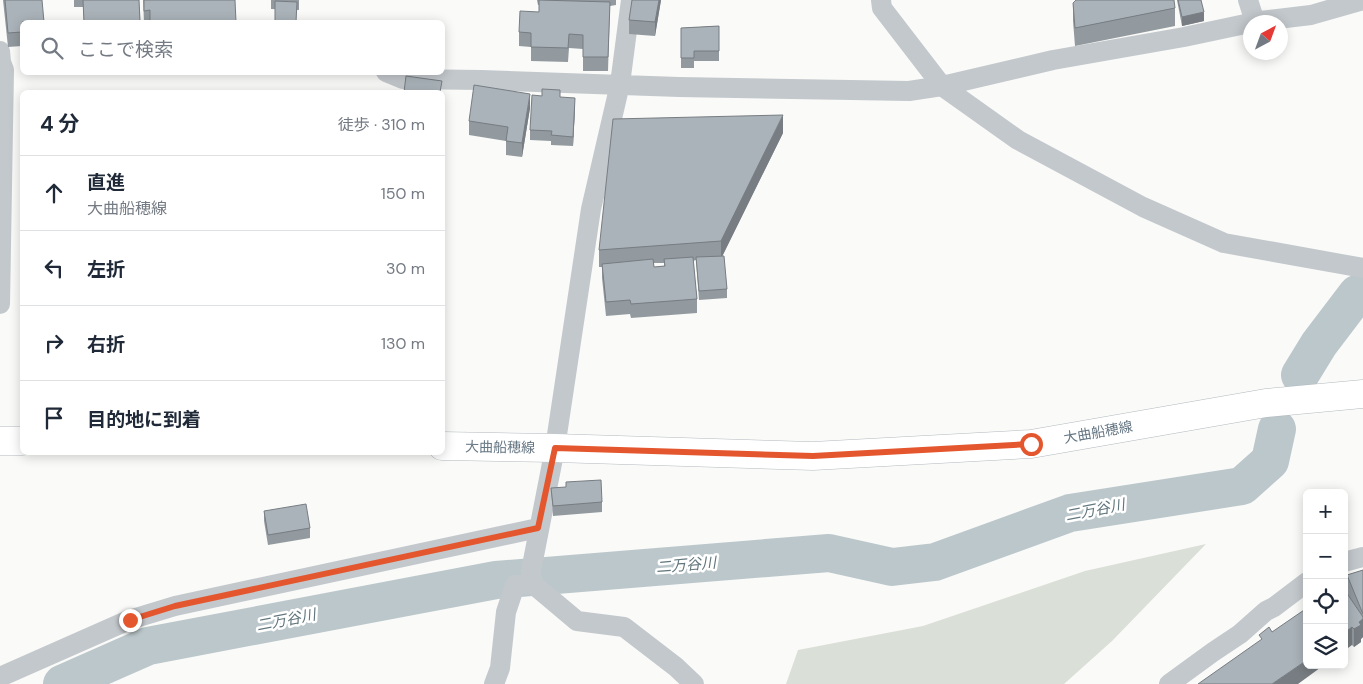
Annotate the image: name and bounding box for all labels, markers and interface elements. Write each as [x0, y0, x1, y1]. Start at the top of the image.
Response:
north arrow [1243, 15, 1288, 60]
search box [20, 20, 445, 75]
icon: search [38, 34, 66, 62]
text: ここで検索 [78, 37, 173, 62]
text: 4 分 [40, 110, 80, 138]
text: 徒歩 · 310 m [338, 114, 425, 135]
text: 直進 [87, 170, 125, 195]
icon: ahead [40, 179, 68, 207]
text: 150 m [381, 183, 425, 204]
text: 大曲船穂線 [87, 198, 167, 219]
icon: left [40, 254, 68, 282]
text: 左折 [87, 257, 125, 282]
text: 30 m [386, 258, 425, 279]
icon: right [40, 329, 68, 357]
text: 右折 [87, 332, 125, 357]
text: 130 m [381, 333, 425, 354]
icon: arrive [40, 404, 68, 432]
text: 目的地に到着 [87, 407, 201, 432]
street label: 大曲船穂線 [1062, 417, 1134, 447]
route start [1020, 433, 1043, 456]
street label: 大曲船穂線 [465, 437, 535, 457]
map controls [1303, 489, 1348, 669]
button: + [1303, 489, 1348, 534]
water label: 二万谷川 [1064, 494, 1128, 526]
button: − [1303, 534, 1348, 579]
water label: 二万谷川 [655, 552, 719, 578]
button: locate [1303, 579, 1348, 624]
water label: 二万谷川 [255, 604, 319, 636]
route end [119, 609, 142, 632]
button: layers [1303, 624, 1348, 669]

